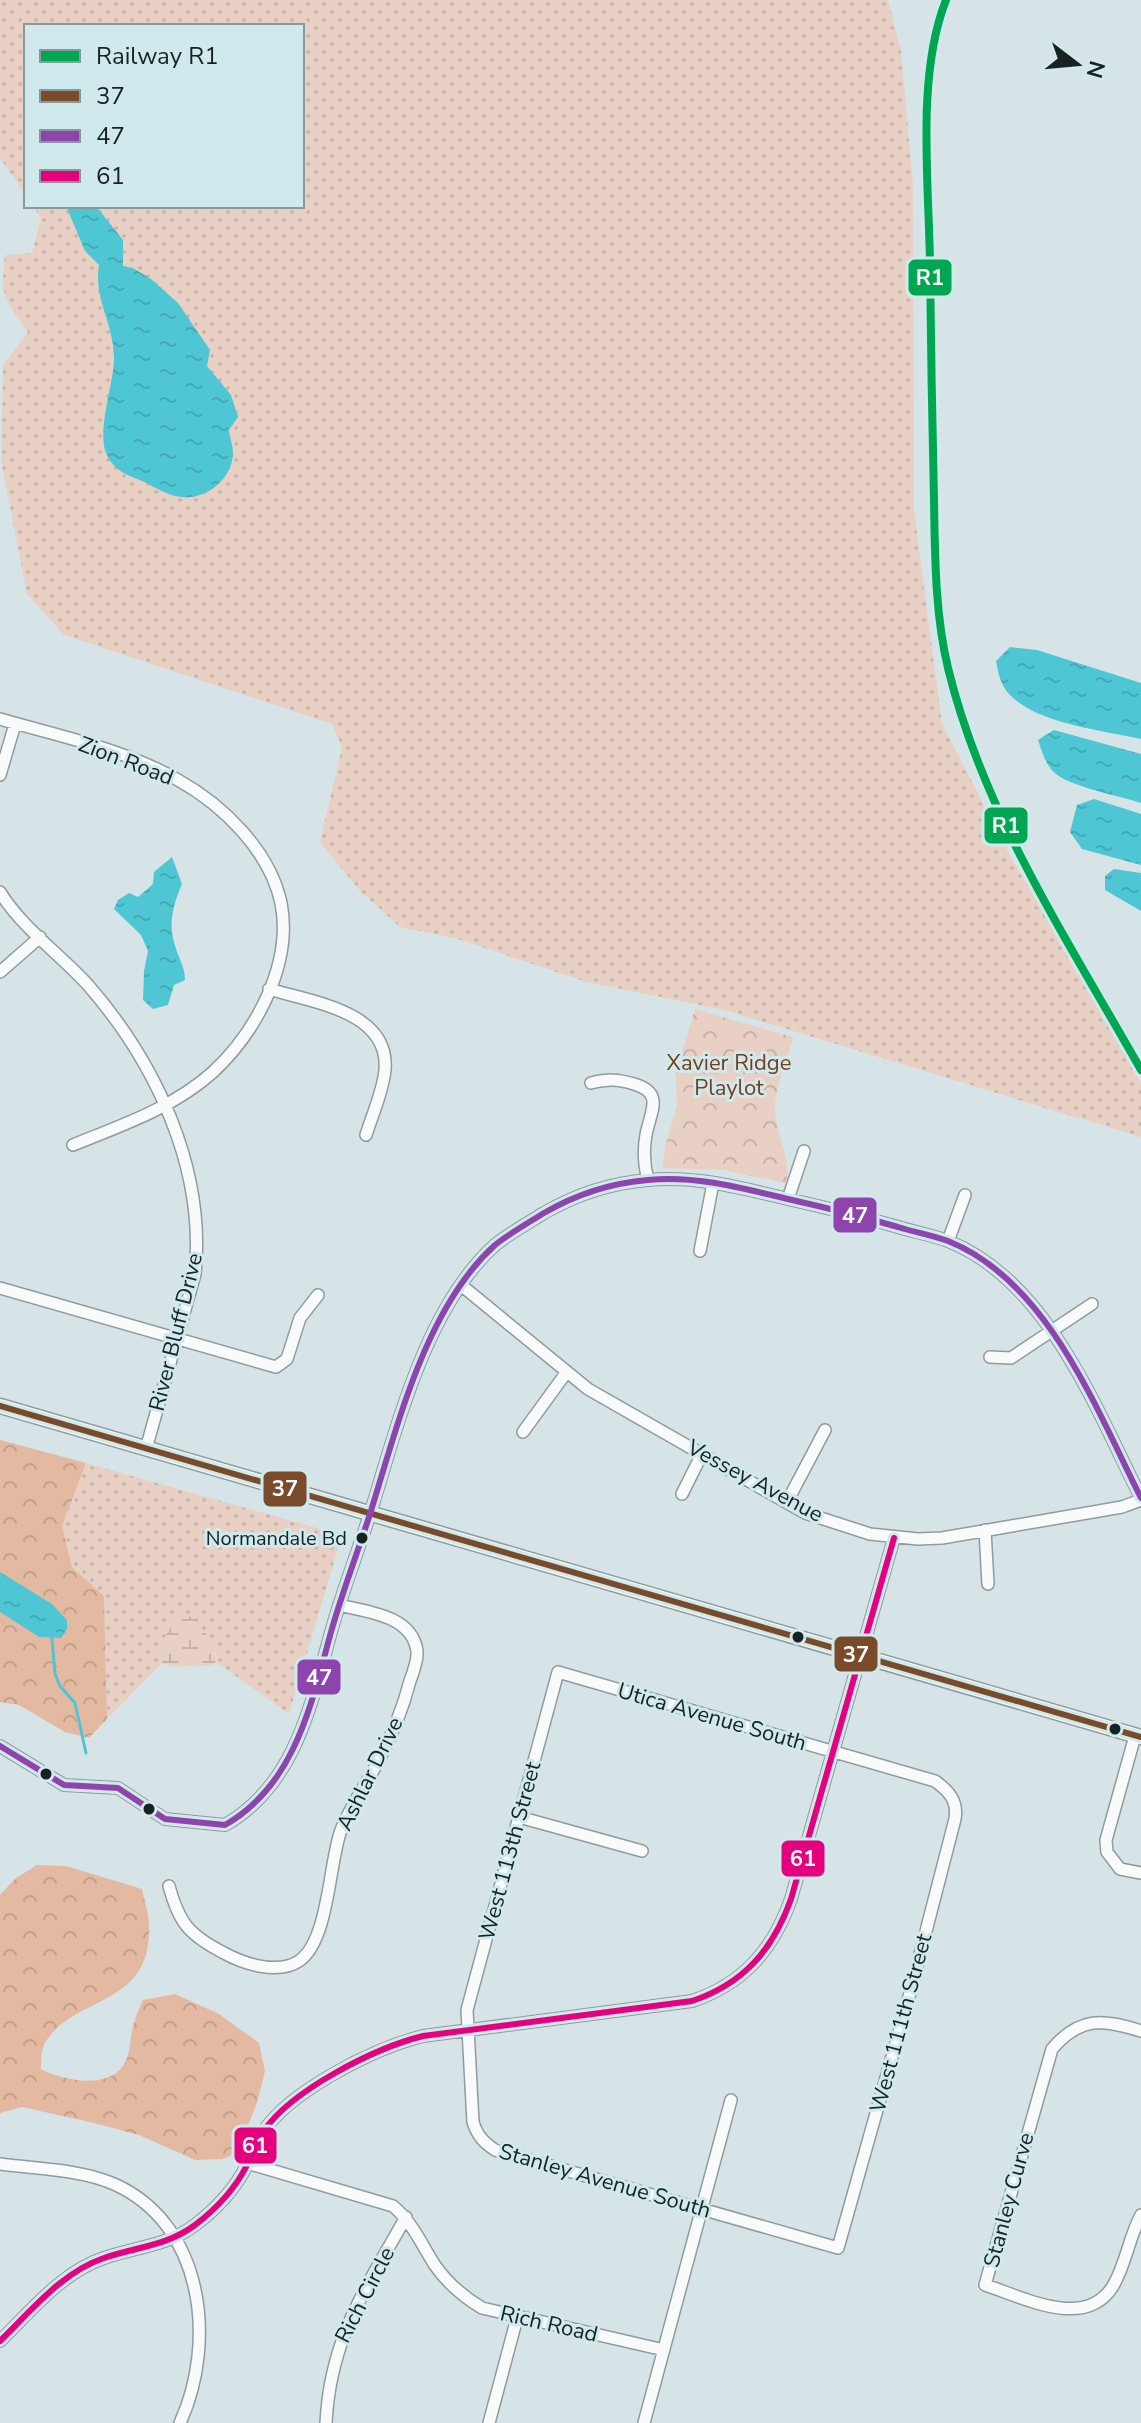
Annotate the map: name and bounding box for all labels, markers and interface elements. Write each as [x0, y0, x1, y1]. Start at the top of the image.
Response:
legend [24, 24, 304, 208]
north arrow [1037, 24, 1117, 104]
text: Railway R1 [96, 40, 219, 72]
text: N [1079, 57, 1112, 81]
text: 37 [96, 80, 125, 112]
text: 47 [96, 120, 125, 152]
text: 61 [96, 160, 125, 192]
line badge: R1 [907, 258, 953, 297]
text: R1 [916, 263, 944, 293]
street label: Zion Road [74, 729, 178, 793]
line badge: R1 [983, 806, 1029, 845]
text: R1 [992, 811, 1020, 841]
park label: Xavier Ridge Playlot [667, 1048, 791, 1103]
line badge: 47 [832, 1196, 878, 1234]
text: 47 [842, 1201, 868, 1231]
street label: River Bluff Drive [142, 1250, 210, 1414]
street label: Vessey Avenue [681, 1432, 828, 1529]
line badge: 37 [262, 1470, 308, 1508]
text: 37 [272, 1474, 298, 1504]
place label: Normandale Bd [206, 1525, 347, 1552]
marker: Normandale Bd [354, 1530, 370, 1546]
unlabelled marker [790, 1629, 806, 1645]
line badge: 37 [833, 1635, 879, 1673]
text: 37 [843, 1640, 869, 1670]
line badge: 47 [296, 1658, 342, 1696]
text: 47 [306, 1663, 332, 1693]
street label: Utica Avenue South [614, 1676, 810, 1758]
street label: Ashlar Drive [330, 1712, 410, 1836]
unlabelled marker [1107, 1721, 1123, 1737]
street label: West 113th Street [472, 1758, 548, 1944]
unlabelled marker [38, 1766, 54, 1782]
unlabelled marker [141, 1801, 157, 1817]
line badge: 61 [780, 1839, 826, 1878]
text: 61 [790, 1844, 816, 1874]
street label: West 111th Street [863, 1930, 939, 2116]
line badge: 61 [233, 2126, 278, 2165]
street label: Stanley Curve [977, 2129, 1041, 2271]
text: 61 [242, 2131, 268, 2161]
street label: Stanley Avenue South [496, 2136, 714, 2226]
street label: Rich Circle [328, 2242, 402, 2348]
street label: Rich Road [497, 2298, 601, 2350]

